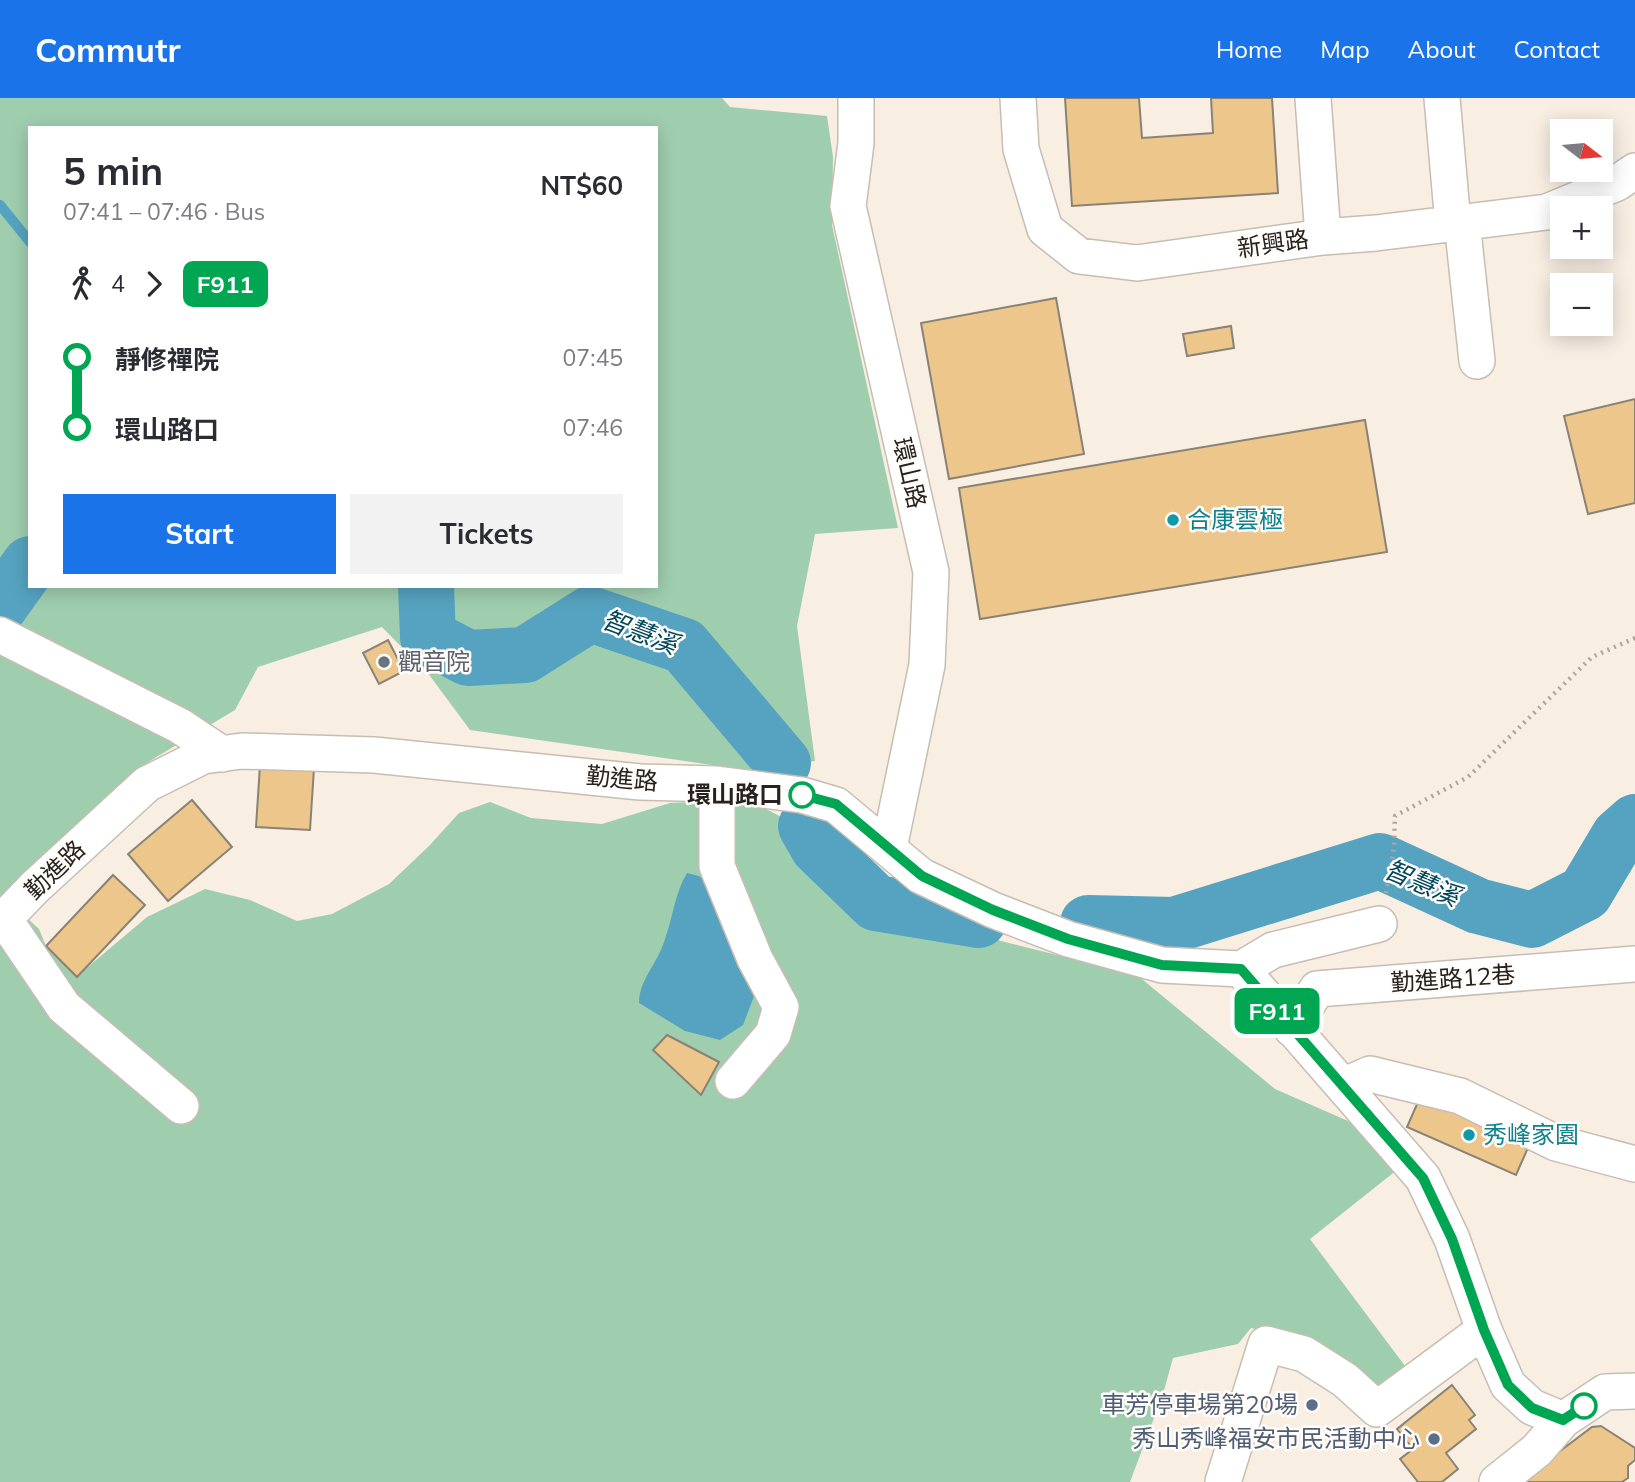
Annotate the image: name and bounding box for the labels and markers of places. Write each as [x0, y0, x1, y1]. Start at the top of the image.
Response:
place label: 合康雲極 [1187, 504, 1283, 534]
marker: 合康雲極 [1165, 512, 1181, 528]
place label: 觀音院 [398, 646, 470, 676]
marker: 觀音院 [376, 654, 392, 670]
place label: 環山路口 [687, 779, 783, 809]
marker: 環山路口 [789, 782, 815, 808]
place label: 秀峰家園 [1483, 1119, 1579, 1149]
marker: 秀峰家園 [1461, 1127, 1477, 1143]
place label: 車芳停車場第20場 [1101, 1389, 1298, 1419]
unlabelled marker [1571, 1393, 1597, 1419]
marker: 車芳停車場第20場 [1304, 1397, 1320, 1413]
place label: 秀山秀峰福安市民活動中心 [1132, 1423, 1420, 1453]
marker: 秀山秀峰福安市民活動中心 [1426, 1431, 1442, 1447]

